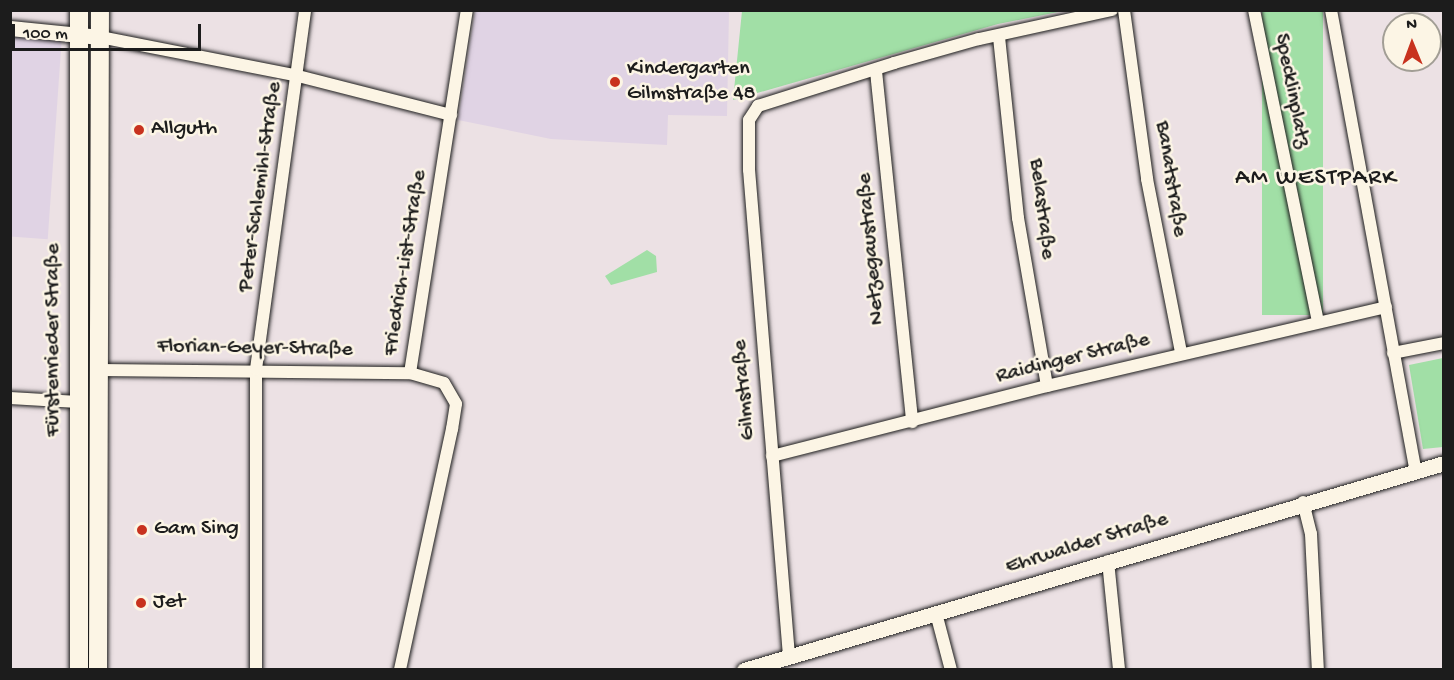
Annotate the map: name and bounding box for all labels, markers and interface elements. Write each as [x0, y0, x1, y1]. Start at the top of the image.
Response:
scale bar [15, 12, 204, 50]
north arrow [1382, 12, 1442, 72]
text: N [1406, 16, 1417, 35]
text: 100 m [23, 24, 68, 45]
street label: Specklinplatz [1267, 31, 1315, 151]
place label: Kindergarten Gilmstraße 48 [627, 56, 756, 107]
marker: Kindergarten Gilmstraße 48 [608, 75, 622, 89]
street label: Peter-Schlemihl-Straße [233, 80, 289, 294]
place label: Allguth [151, 117, 217, 143]
street label: Banatstraße [1148, 119, 1192, 239]
marker: Allguth [132, 123, 146, 137]
street label: Belastraße [1022, 157, 1060, 261]
district label: AM WESTPARK [1235, 165, 1397, 193]
street label: Friedrich-List-Straße [378, 168, 434, 358]
street label: Netzegaustraße [852, 172, 892, 326]
street label: Fürstenrieder Straße [41, 243, 67, 437]
street label: Raidinger Straße [993, 327, 1153, 391]
street label: Florian-Geyer-Straße [157, 334, 353, 364]
street label: Gilmstraße [727, 339, 763, 441]
street label: Ehrwalder Straße [1003, 507, 1171, 581]
place label: Gam Sing [154, 517, 239, 543]
marker: Gam Sing [135, 523, 149, 537]
place label: Jet [153, 590, 185, 616]
marker: Jet [134, 596, 148, 610]

